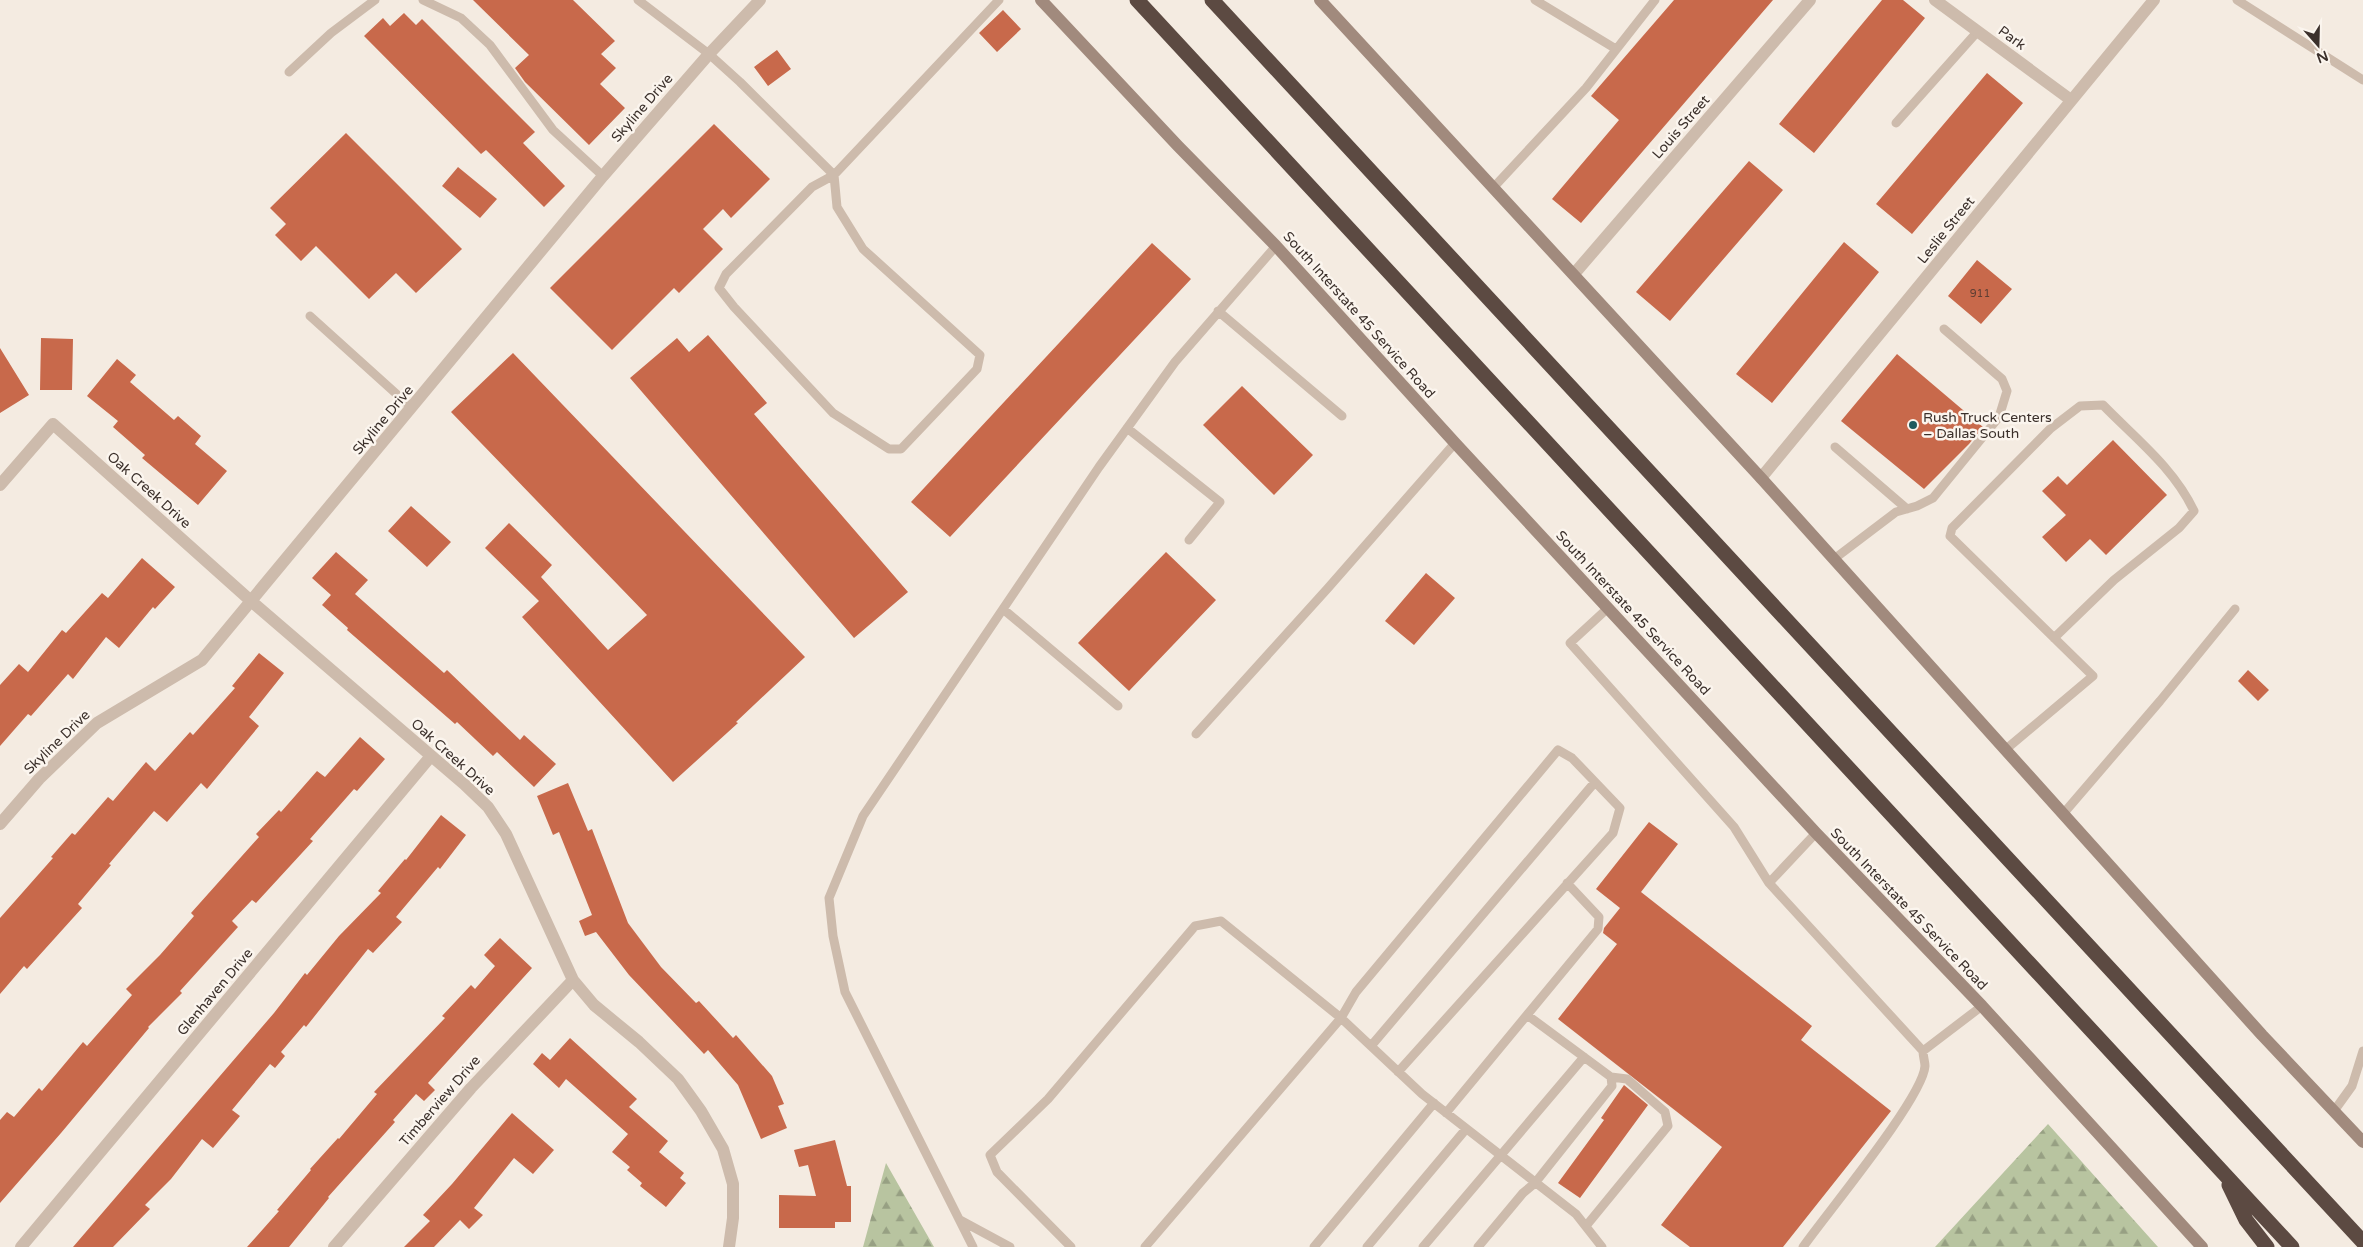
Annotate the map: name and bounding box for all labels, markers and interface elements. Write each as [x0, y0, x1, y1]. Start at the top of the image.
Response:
north arrow [2293, 20, 2343, 70]
street label: Park [1995, 22, 2029, 54]
text: N [2314, 47, 2330, 67]
street label: Skyline Drive [608, 70, 676, 146]
street label: Louis Street [1649, 91, 1714, 162]
street label: Leslie Street [1914, 193, 1979, 267]
street label: South Interstate 45 Service Road [1280, 228, 1438, 402]
house number: 911 [1970, 287, 1990, 300]
street label: Skyline Drive [349, 382, 417, 458]
place label: Rush Truck Centers – Dallas South [1923, 409, 2052, 442]
marker: Rush Truck Centers – Dallas South [1907, 419, 1919, 431]
street label: Oak Creek Drive [104, 448, 194, 532]
street label: South Interstate 45 Service Road [1552, 527, 1714, 699]
street label: Skyline Drive [20, 706, 94, 778]
street label: Oak Creek Drive [408, 715, 498, 799]
street label: South Interstate 45 Service Road [1827, 824, 1991, 994]
street label: Glenhaven Drive [174, 945, 256, 1039]
street label: Timberview Drive [396, 1052, 484, 1150]

